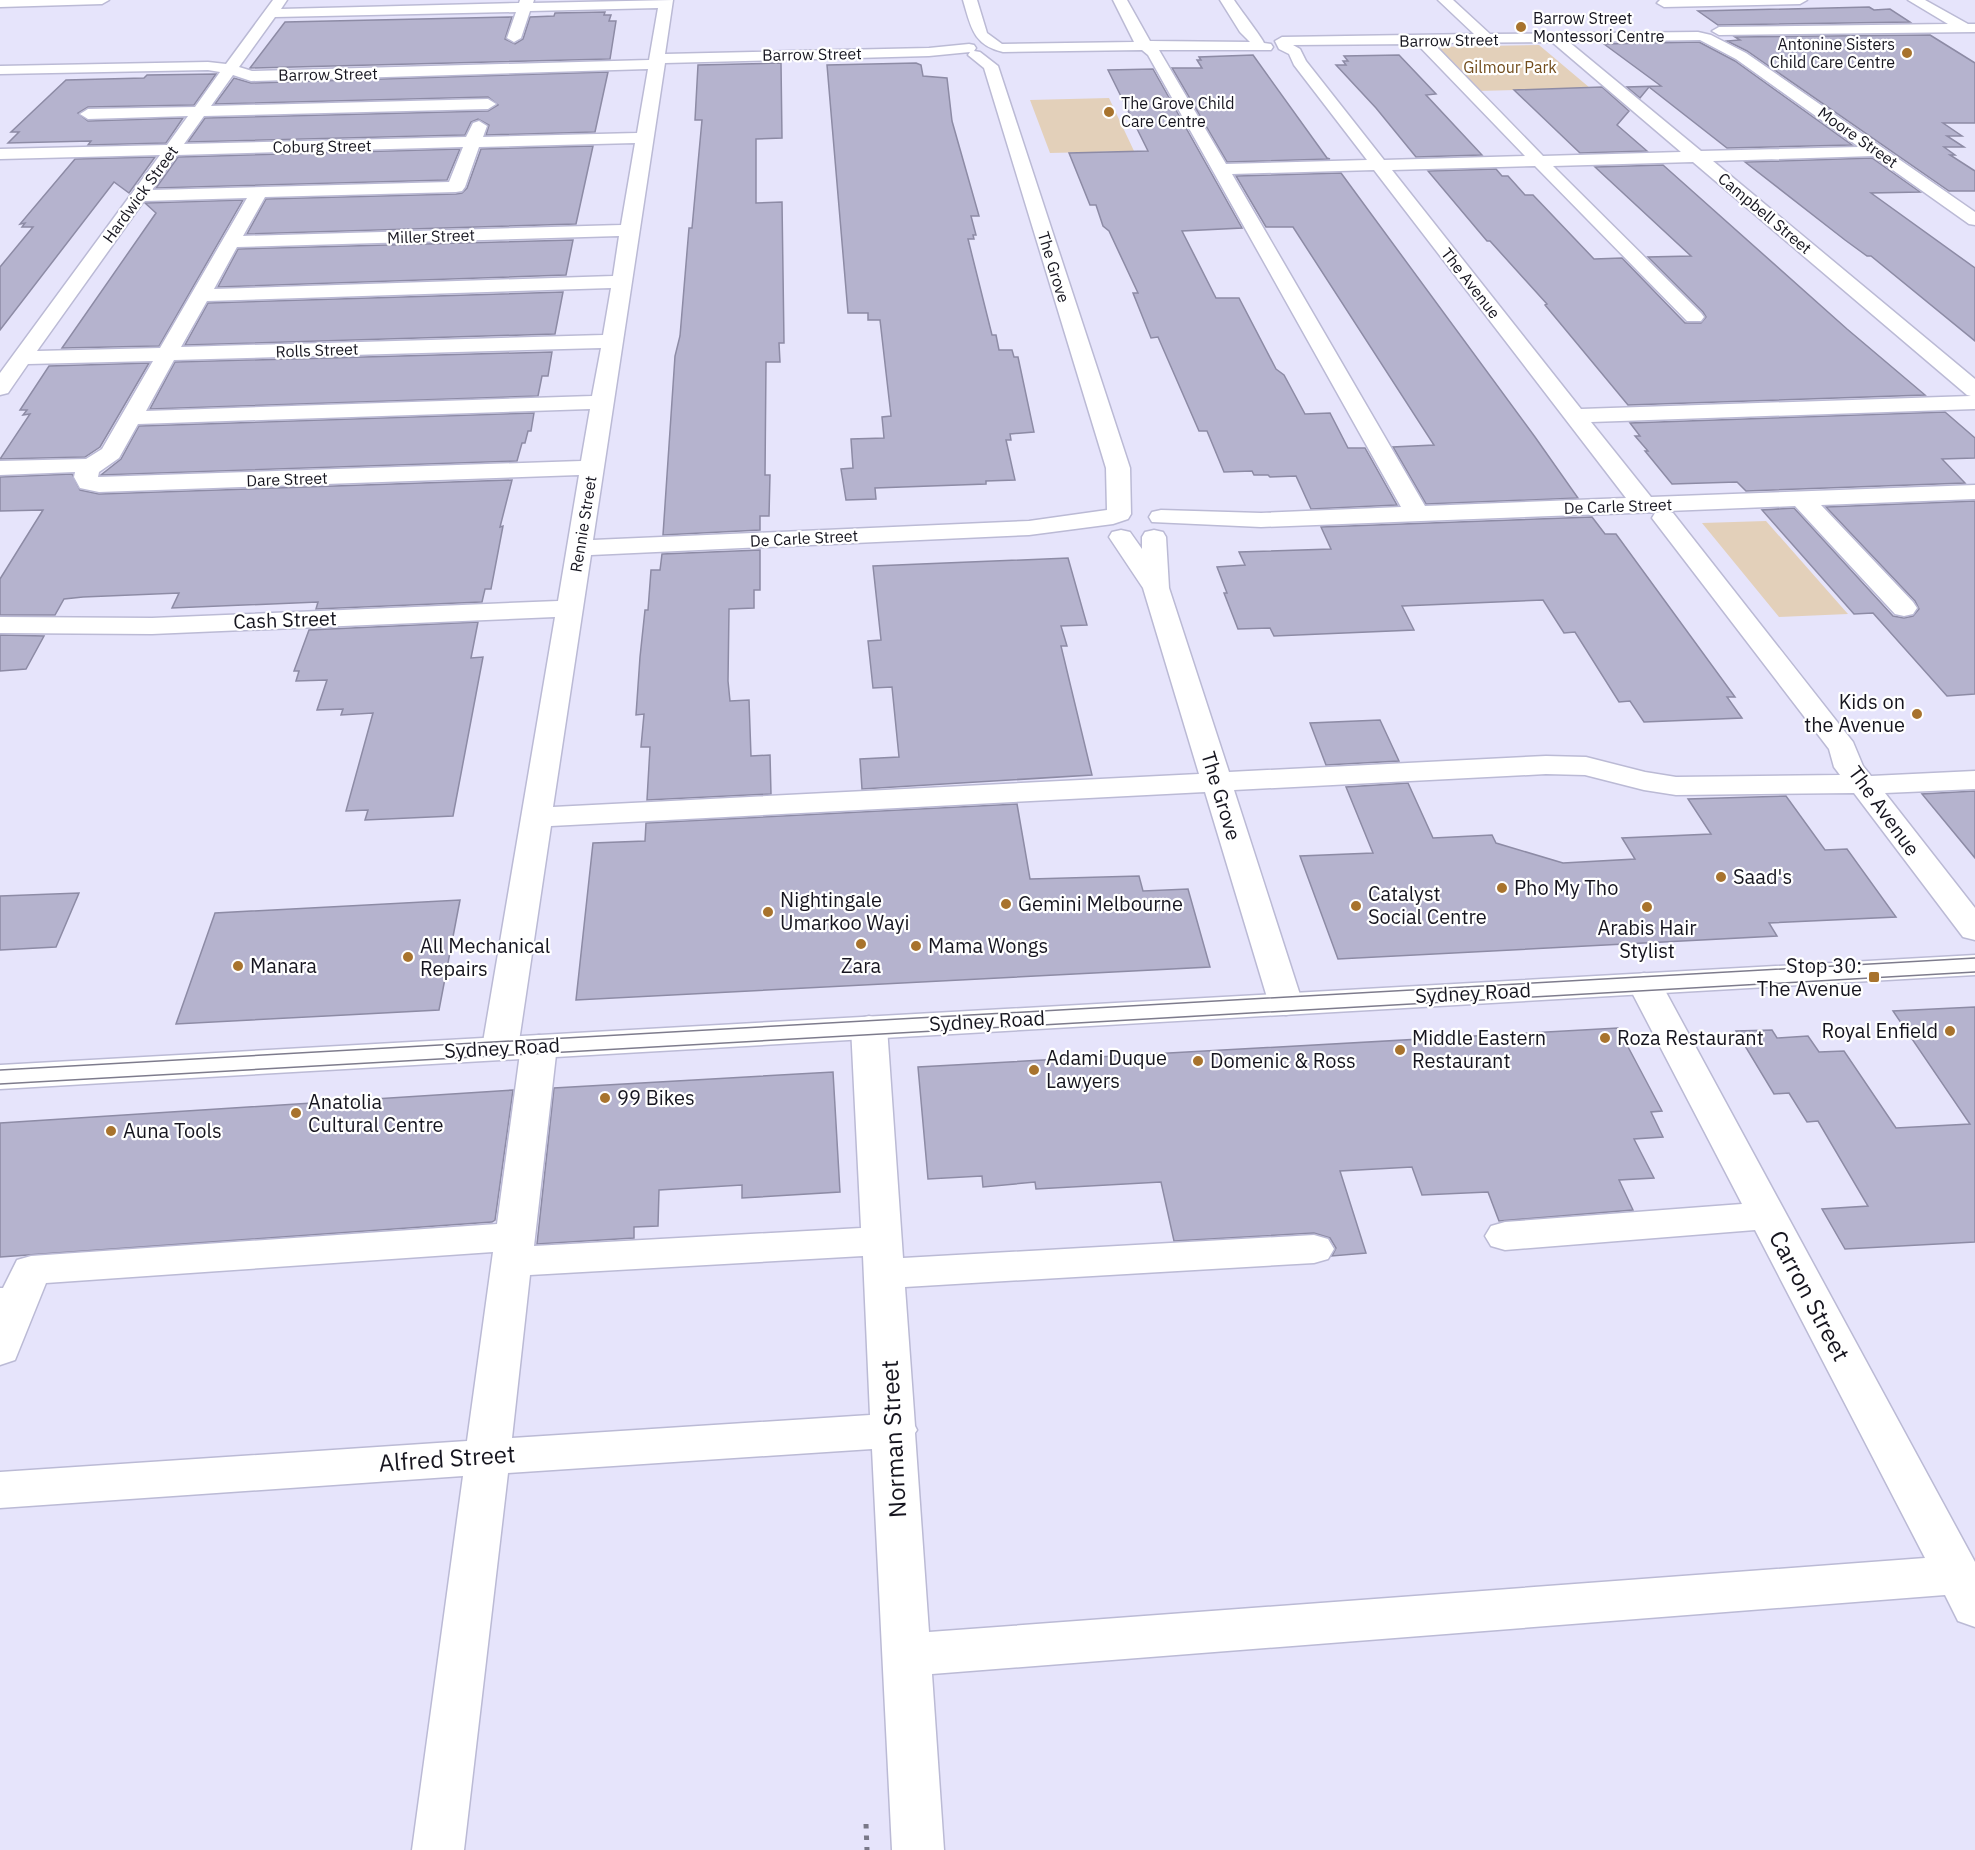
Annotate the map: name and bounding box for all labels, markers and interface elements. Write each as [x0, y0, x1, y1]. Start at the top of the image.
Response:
place label: Barrow Street Montessori Centre [1533, 8, 1665, 46]
marker: Barrow Street Montessori Centre [1514, 20, 1528, 34]
street label: Barrow Street [1399, 29, 1499, 51]
place label: Antonine Sisters Child Care Centre [1770, 34, 1895, 72]
street label: Barrow Street [762, 43, 862, 65]
marker: Antonine Sisters Child Care Centre [1900, 46, 1914, 60]
park label: Gilmour Park [1463, 57, 1557, 77]
street label: Barrow Street [278, 63, 378, 85]
place label: The Grove Child Care Centre [1121, 93, 1235, 131]
street label: Moore Street [1814, 102, 1902, 172]
marker: The Grove Child Care Centre [1102, 105, 1116, 119]
street label: Coburg Street [272, 135, 372, 157]
street label: Hardwick Street [98, 141, 182, 247]
street label: Campbell Street [1714, 168, 1816, 258]
street label: Miller Street [387, 224, 475, 248]
street label: The Grove [1034, 229, 1074, 305]
street label: The Avenue [1437, 244, 1505, 323]
street label: Rolls Street [275, 339, 359, 361]
street label: Dare Street [246, 468, 328, 490]
street label: Rennie Street [566, 474, 600, 574]
street label: De Carle Street [1563, 494, 1673, 518]
street label: De Carle Street [749, 525, 859, 551]
street label: Cash Street [233, 604, 337, 635]
place label: Kids on the Avenue [1804, 688, 1905, 738]
marker: Kids on the Avenue [1910, 707, 1924, 721]
street label: The Grove [1195, 748, 1248, 843]
street label: The Avenue [1843, 760, 1926, 861]
place label: Saad's [1733, 863, 1792, 890]
marker: Saad's [1714, 870, 1728, 884]
place label: Pho My Tho [1514, 874, 1618, 901]
place label: Catalyst Social Centre [1368, 880, 1487, 930]
marker: Pho My Tho [1495, 881, 1509, 895]
place label: Nightingale Umarkoo Wayi [780, 886, 910, 936]
place label: Gemini Melbourne [1018, 890, 1183, 917]
marker: Gemini Melbourne [999, 897, 1013, 911]
marker: Catalyst Social Centre [1349, 899, 1363, 913]
marker: Arabis Hair Stylist [1640, 900, 1654, 914]
marker: Nightingale Umarkoo Wayi [761, 905, 775, 919]
place label: Arabis Hair Stylist [1598, 914, 1696, 964]
place label: All Mechanical Repairs [420, 932, 550, 982]
place label: Mama Wongs [928, 932, 1048, 959]
marker: Zara [854, 937, 868, 951]
marker: Mama Wongs [909, 939, 923, 953]
marker: All Mechanical Repairs [401, 950, 415, 964]
place label: Manara [250, 952, 317, 979]
place label: Zara [841, 952, 881, 979]
place label: Stop 30: The Avenue [1757, 952, 1862, 1002]
marker: Manara [231, 959, 245, 973]
marker: Stop 30: The Avenue [1867, 970, 1881, 984]
street label: Sydney Road [1414, 976, 1532, 1009]
street label: Sydney Road [928, 1004, 1046, 1037]
place label: Royal Enfield [1821, 1017, 1938, 1044]
place label: Middle Eastern Restaurant [1412, 1024, 1546, 1074]
place label: Roza Restaurant [1617, 1024, 1764, 1051]
marker: Royal Enfield [1943, 1024, 1957, 1038]
street label: Sydney Road [443, 1031, 561, 1064]
marker: Roza Restaurant [1598, 1031, 1612, 1045]
marker: Middle Eastern Restaurant [1393, 1043, 1407, 1057]
place label: Adami Duque Lawyers [1046, 1044, 1167, 1094]
place label: Domenic & Ross [1210, 1047, 1356, 1074]
marker: Domenic & Ross [1191, 1054, 1205, 1068]
marker: Adami Duque Lawyers [1027, 1063, 1041, 1077]
place label: 99 Bikes [617, 1084, 695, 1111]
place label: Anatolia Cultural Centre [308, 1088, 444, 1138]
marker: 99 Bikes [598, 1091, 612, 1105]
marker: Anatolia Cultural Centre [289, 1106, 303, 1120]
place label: Auna Tools [123, 1117, 222, 1144]
marker: Auna Tools [104, 1124, 118, 1138]
street label: Carron Street [1762, 1225, 1858, 1367]
street label: Norman Street [873, 1359, 913, 1519]
street label: Alfred Street [377, 1437, 516, 1479]

